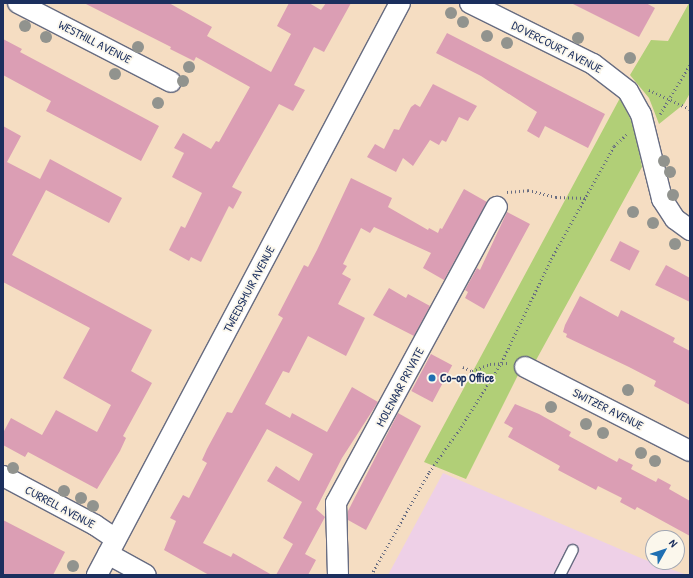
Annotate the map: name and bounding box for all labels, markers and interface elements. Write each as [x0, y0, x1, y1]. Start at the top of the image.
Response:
street label: WESTHILL AVENUE [56, 17, 134, 67]
street label: DOVERCOURT AVENUE [509, 18, 605, 76]
street label: TWEEDSMUIR AVENUE [220, 243, 278, 335]
street label: MOLENAAR PRIVATE [373, 345, 427, 429]
place label: Co-op Office [440, 371, 494, 385]
marker: Co-op Office [427, 373, 437, 383]
street label: SWITZER AVENUE [570, 385, 646, 433]
street label: CURRELL AVENUE [23, 483, 97, 531]
north arrow [645, 530, 685, 570]
text: N [666, 536, 681, 550]

